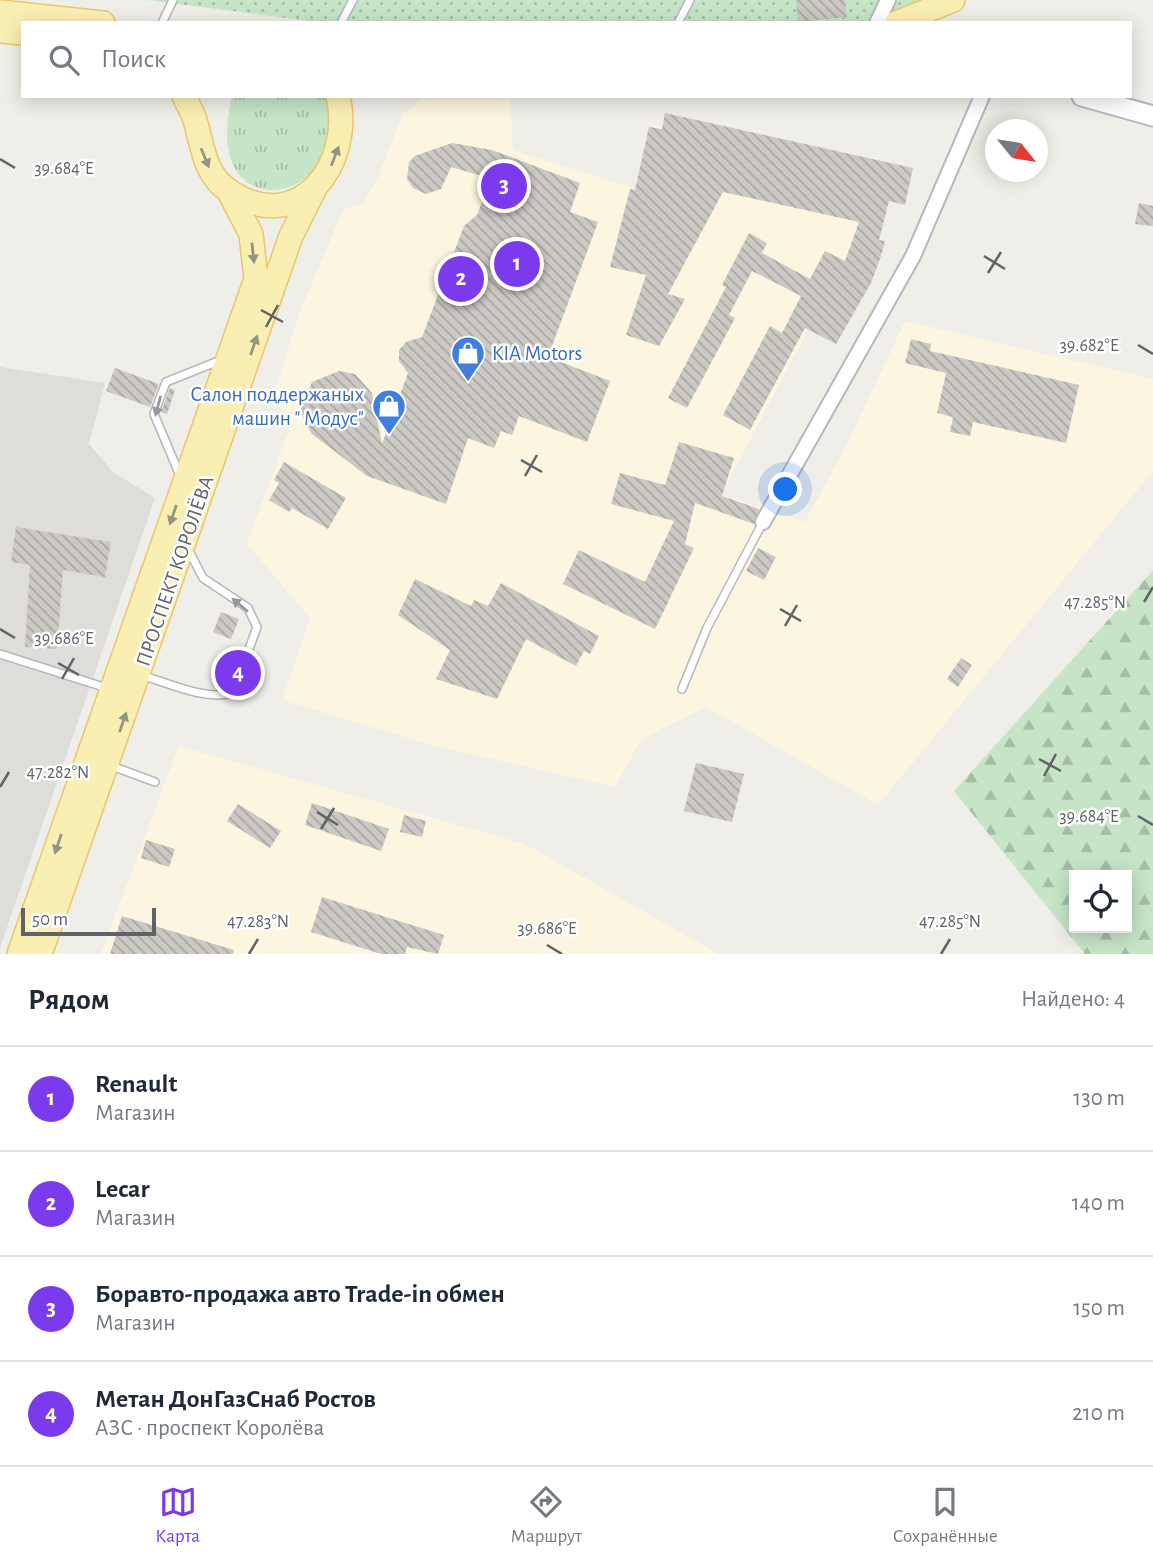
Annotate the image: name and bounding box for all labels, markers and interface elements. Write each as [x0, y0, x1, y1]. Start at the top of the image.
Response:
search box [21, 21, 1132, 98]
icon: search [45, 41, 83, 79]
text: Поиск [101, 46, 166, 72]
north arrow [985, 119, 1048, 182]
one-way arrow [330, 145, 341, 166]
one-way arrow [200, 148, 211, 169]
text: 39.684°E [34, 160, 94, 178]
pin: 3 [481, 160, 527, 212]
pin: 1 [494, 238, 540, 290]
one-way arrow [248, 242, 259, 264]
pin: 2 [438, 253, 484, 305]
one-way arrow [249, 334, 260, 355]
shop icon: KIA Motors [449, 334, 487, 383]
text: 39.682°E [1059, 337, 1119, 355]
place label: KIA Motors [492, 343, 582, 364]
place label: Салон поддержаных машин " Модус" [190, 384, 364, 429]
shop icon: Салон поддержаных машин " Модус" [370, 387, 408, 436]
one-way arrow [152, 395, 163, 417]
your location [768, 472, 802, 506]
street label: ПРОСПЕКТ КОРОЛЁВА [132, 473, 217, 669]
one-way arrow [167, 505, 178, 526]
text: 47.285°N [1064, 594, 1126, 612]
one-way arrow [232, 597, 250, 612]
text: 39.686°E [34, 630, 94, 648]
pin: 4 [215, 647, 261, 699]
one-way arrow [118, 711, 129, 732]
text: 47.282°N [27, 764, 89, 782]
text: 39.684°E [1059, 808, 1119, 826]
one-way arrow [52, 834, 63, 855]
map controls [1069, 870, 1132, 933]
button: locate [1069, 870, 1132, 933]
scale bar [21, 905, 156, 937]
text: 50 m [32, 910, 68, 929]
text: 47.283°N [227, 913, 289, 931]
text: 47.285°N [919, 913, 981, 931]
text: 39.686°E [517, 920, 577, 938]
text: Рядом [28, 985, 110, 1015]
text: Найдено: 4 [1021, 988, 1125, 1011]
text: Renault [95, 1071, 177, 1097]
text: 1 [47, 1087, 55, 1110]
text: 130 m [1073, 1087, 1125, 1110]
text: Магазин [95, 1102, 176, 1125]
text: Lecar [95, 1176, 150, 1202]
text: 2 [46, 1192, 56, 1215]
text: 140 m [1072, 1192, 1125, 1215]
text: Магазин [95, 1207, 176, 1230]
text: Боравто-продажа авто Trade-in обмен [95, 1281, 505, 1307]
text: 3 [46, 1297, 56, 1320]
text: 150 m [1073, 1297, 1125, 1320]
text: Магазин [95, 1312, 176, 1335]
text: Метан ДонГазСнаб Ростов [95, 1386, 376, 1412]
text: 4 [45, 1402, 57, 1425]
text: 210 m [1072, 1402, 1125, 1425]
text: АЗС · проспект Королёва [95, 1417, 324, 1440]
tab: Карта [155, 1483, 200, 1548]
tab: Маршрут [511, 1483, 582, 1548]
tab: Сохранённые [893, 1483, 998, 1548]

